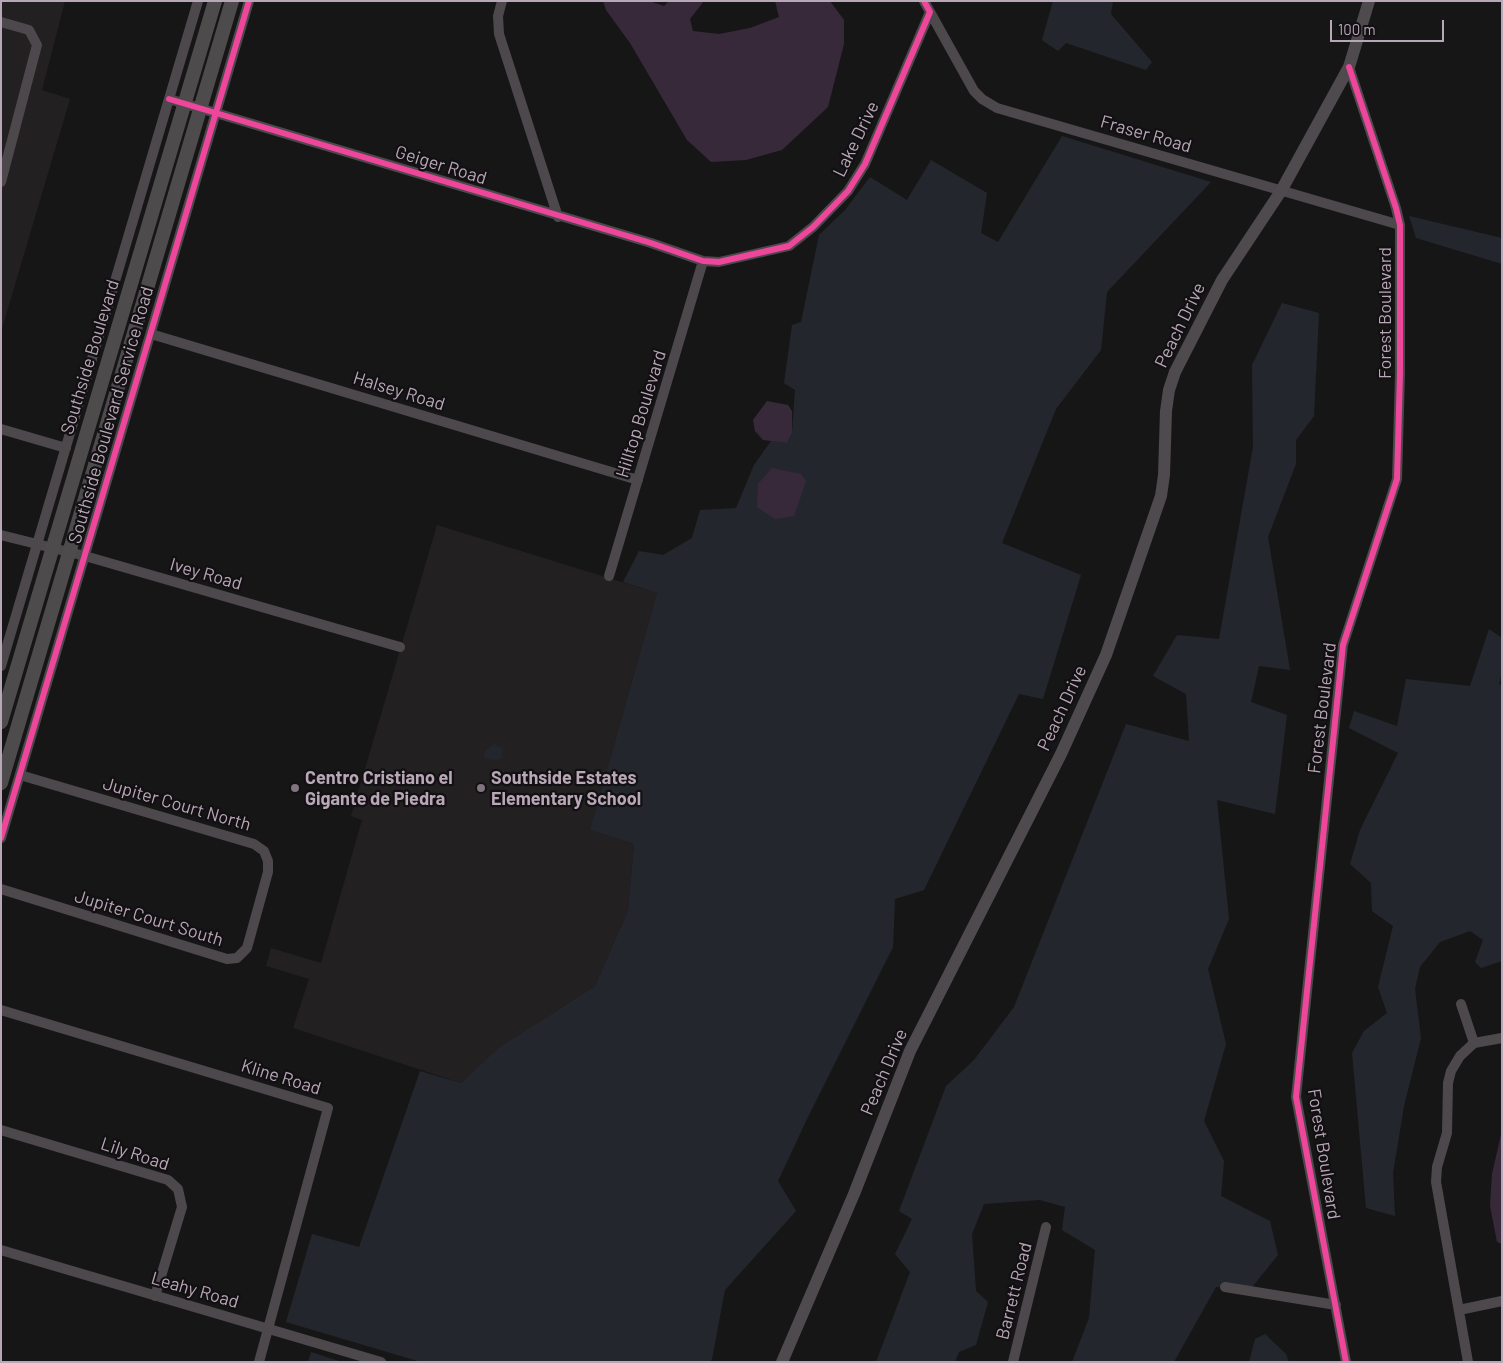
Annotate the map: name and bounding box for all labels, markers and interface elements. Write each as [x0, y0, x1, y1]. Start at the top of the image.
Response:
scale bar [1333, 10, 1447, 42]
text: 100 m [1338, 20, 1376, 38]
street label: Lake Drive [828, 98, 884, 180]
street label: Fraser Road [1098, 111, 1194, 157]
street label: Geiger Road [393, 141, 489, 189]
street label: Forest Boulevard [1374, 247, 1396, 379]
street label: Southside Boulevard [56, 277, 124, 437]
street label: Peach Drive [1150, 279, 1210, 371]
street label: Southside Boulevard Service Road [64, 284, 158, 546]
street label: Hilltop Boulevard [611, 348, 671, 480]
street label: Halsey Road [351, 367, 447, 415]
street label: Ivey Road [167, 553, 245, 595]
street label: Forest Boulevard [1303, 641, 1341, 775]
street label: Peach Drive [1033, 662, 1091, 754]
place label: Centro Cristiano el Gigante de Piedra [305, 767, 453, 810]
place label: Southside Estates Elementary School [491, 767, 641, 810]
street label: Jupiter Court North [101, 773, 253, 835]
marker: Centro Cristiano el Gigante de Piedra [289, 782, 301, 794]
marker: Southside Estates Elementary School [475, 782, 487, 794]
street label: Jupiter Court South [72, 885, 226, 951]
street label: Peach Drive [856, 1026, 912, 1118]
street label: Kline Road [238, 1055, 324, 1099]
street label: Forest Boulevard [1303, 1087, 1345, 1221]
street label: Lily Road [98, 1133, 172, 1175]
street label: Barrett Road [992, 1240, 1036, 1342]
street label: Leahy Road [149, 1267, 241, 1313]

